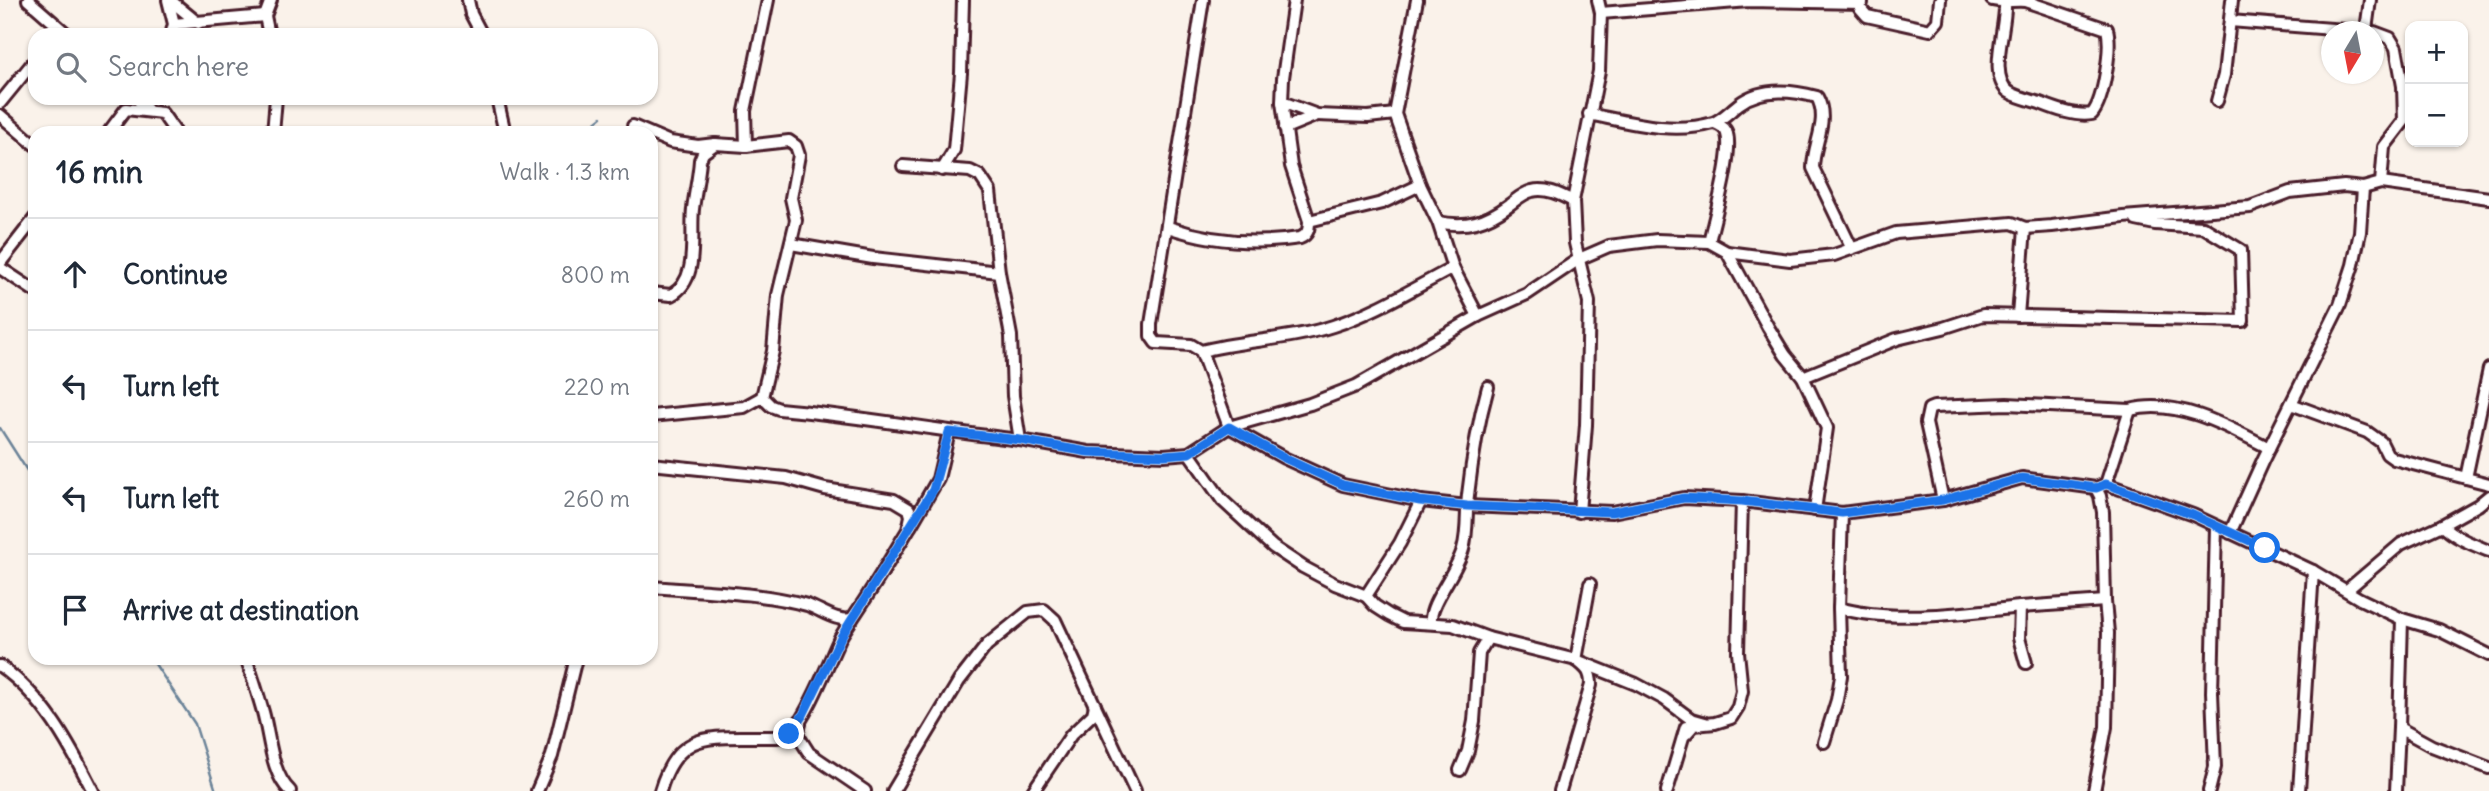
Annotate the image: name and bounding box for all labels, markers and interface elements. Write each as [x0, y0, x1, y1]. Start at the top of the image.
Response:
north arrow [2321, 21, 2384, 84]
map controls [2405, 21, 2468, 147]
button: + [2405, 21, 2468, 84]
search box [28, 28, 658, 105]
icon: search [52, 48, 90, 86]
text: Search here [108, 50, 249, 83]
button: − [2405, 84, 2468, 147]
text: 16 min [56, 153, 143, 191]
text: Walk · 1.3 km [499, 157, 630, 186]
icon: ahead [56, 255, 94, 293]
text: Continue [123, 258, 228, 291]
text: 800 m [561, 260, 630, 289]
icon: left [56, 367, 94, 405]
text: Turn left [123, 370, 219, 403]
text: 220 m [564, 372, 630, 401]
icon: left [56, 479, 94, 517]
text: Turn left [123, 482, 219, 515]
text: 260 m [563, 484, 630, 513]
route start [2249, 532, 2280, 563]
icon: arrive [56, 591, 94, 629]
text: Arrive at destination [123, 594, 359, 627]
route end [773, 718, 804, 749]

